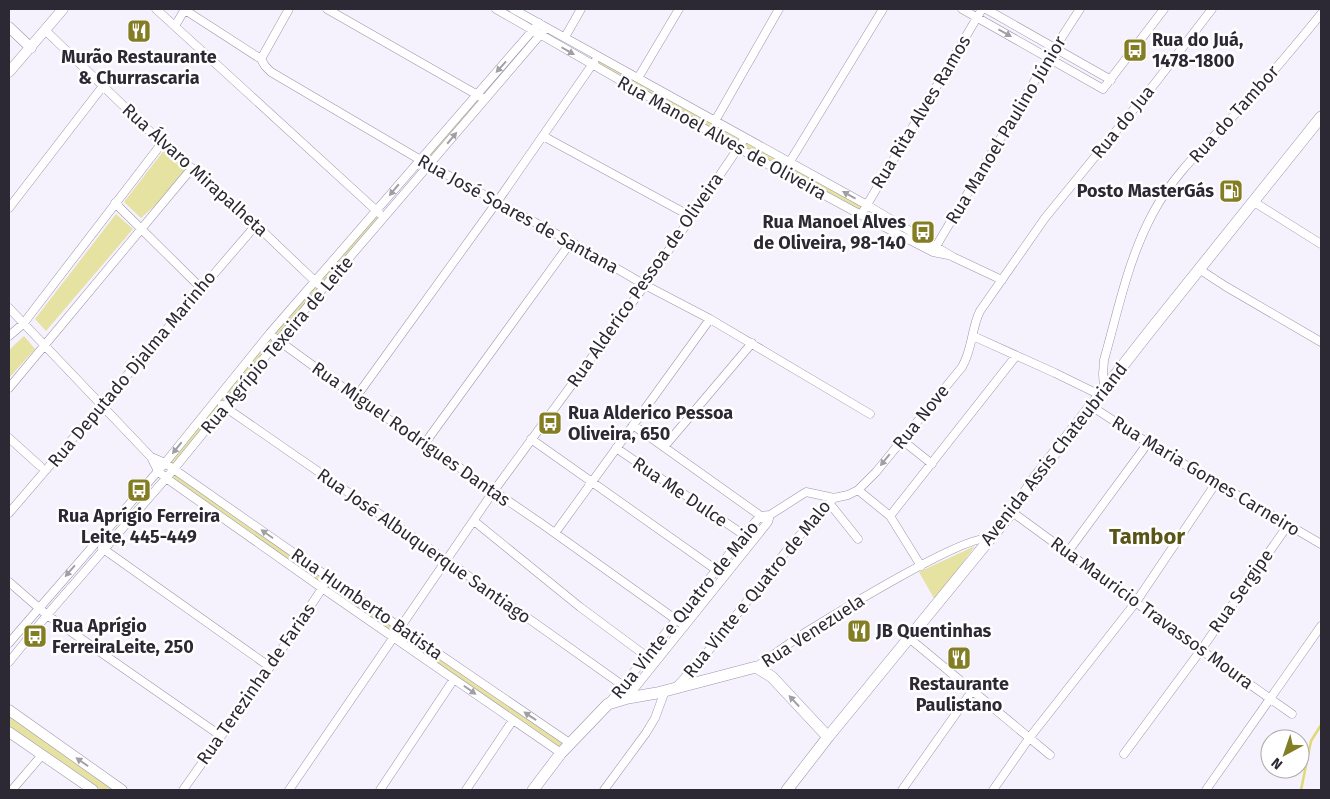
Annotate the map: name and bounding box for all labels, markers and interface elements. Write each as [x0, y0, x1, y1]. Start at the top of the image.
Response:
restaurant icon: Murão Restaurante & Churrascaria [126, 18, 152, 44]
one-way arrow [997, 29, 1012, 37]
place label: Rua do Juá, 1478-1800 [1152, 29, 1243, 72]
street label: Rua Rita Alves Ramos [867, 31, 975, 193]
street label: Rua Manoel Paulino Júnior [941, 32, 1071, 228]
bus stop icon: Rua do Juá, 1478-1800 [1122, 37, 1148, 63]
place label: Murão Restaurante & Churrascaria [61, 46, 217, 89]
one-way arrow [561, 47, 576, 55]
one-way arrow [495, 61, 507, 73]
street label: Rua do Tambor [1184, 61, 1284, 167]
street label: Rua Manoel Alves de Oliveira [614, 71, 830, 205]
street label: Rua do Jua [1087, 81, 1159, 163]
street label: Rua Álvaro Mirapalheta [118, 98, 273, 241]
one-way arrow [446, 132, 457, 145]
street label: Rua José Soares de Santana [414, 150, 622, 278]
street label: Rua Alderico Pessoa de Oliveira [562, 169, 728, 391]
fuel station icon: Posto MasterGás [1218, 178, 1244, 204]
place label: Posto MasterGás [1077, 180, 1214, 202]
one-way arrow [389, 183, 400, 196]
one-way arrow [842, 191, 856, 199]
place label: Rua Manoel Alves de Oliveira, 98-140 [753, 211, 906, 254]
bus stop icon: Rua Manoel Alves de Oliveira, 98-140 [910, 219, 936, 245]
street label: Rua Agrípio Texeira de Leite [196, 251, 358, 439]
street label: Rua Deputado Djalma Marinho [43, 266, 221, 472]
street label: Rua Miguel Rodrigues Dantas [308, 357, 514, 511]
street label: Avenida Assis Chateubriand [976, 358, 1132, 550]
street label: Rua Nove [888, 380, 954, 454]
place label: Rua Alderico Pessoa Oliveira, 650 [568, 402, 733, 445]
bus stop icon: Rua Alderico Pessoa Oliveira, 650 [537, 410, 563, 436]
street label: Rua Maria Gomes Carneiro [1108, 411, 1304, 541]
one-way arrow [172, 441, 183, 454]
street label: Rua Me Dulce [628, 452, 732, 532]
one-way arrow [880, 454, 891, 467]
street label: Rua José Albuquerque Santiago [313, 464, 535, 628]
bus stop icon: Rua Aprígio Ferreira Leite, 445-449 [126, 477, 152, 503]
street label: Rua Vinte e Quatro de Malo [678, 496, 836, 682]
place label: Rua Aprígio Ferreira Leite, 445-449 [58, 505, 220, 548]
street label: Rua Vinte e Quatro de Maio [606, 517, 764, 703]
district label: Tambor [1109, 523, 1185, 550]
one-way arrow [260, 529, 274, 539]
street label: Rua Mauricio Travassos Moura [1046, 532, 1258, 694]
street label: Rua Humberto Batista [287, 543, 447, 665]
street label: Rua Sergipe [1204, 545, 1278, 637]
one-way arrow [65, 564, 76, 577]
street label: Rua Venezuela [757, 590, 869, 672]
street label: Rua Terezinha de Farias [192, 599, 320, 769]
place label: Rua Aprígio FerreiraLeite, 250 [52, 615, 194, 658]
restaurant icon: JB Quentinhas [846, 618, 872, 644]
place label: JB Quentinhas [875, 620, 992, 642]
bus stop icon: Rua Aprígio FerreiraLeite, 250 [22, 623, 48, 649]
restaurant icon: Restaurante Paulistano [946, 645, 972, 671]
place label: Restaurante Paulistano [909, 673, 1009, 716]
one-way arrow [463, 685, 477, 695]
one-way arrow [788, 696, 800, 708]
one-way arrow [524, 711, 537, 721]
north arrow [1260, 729, 1310, 779]
text: N [1268, 754, 1286, 773]
one-way arrow [75, 757, 89, 767]

